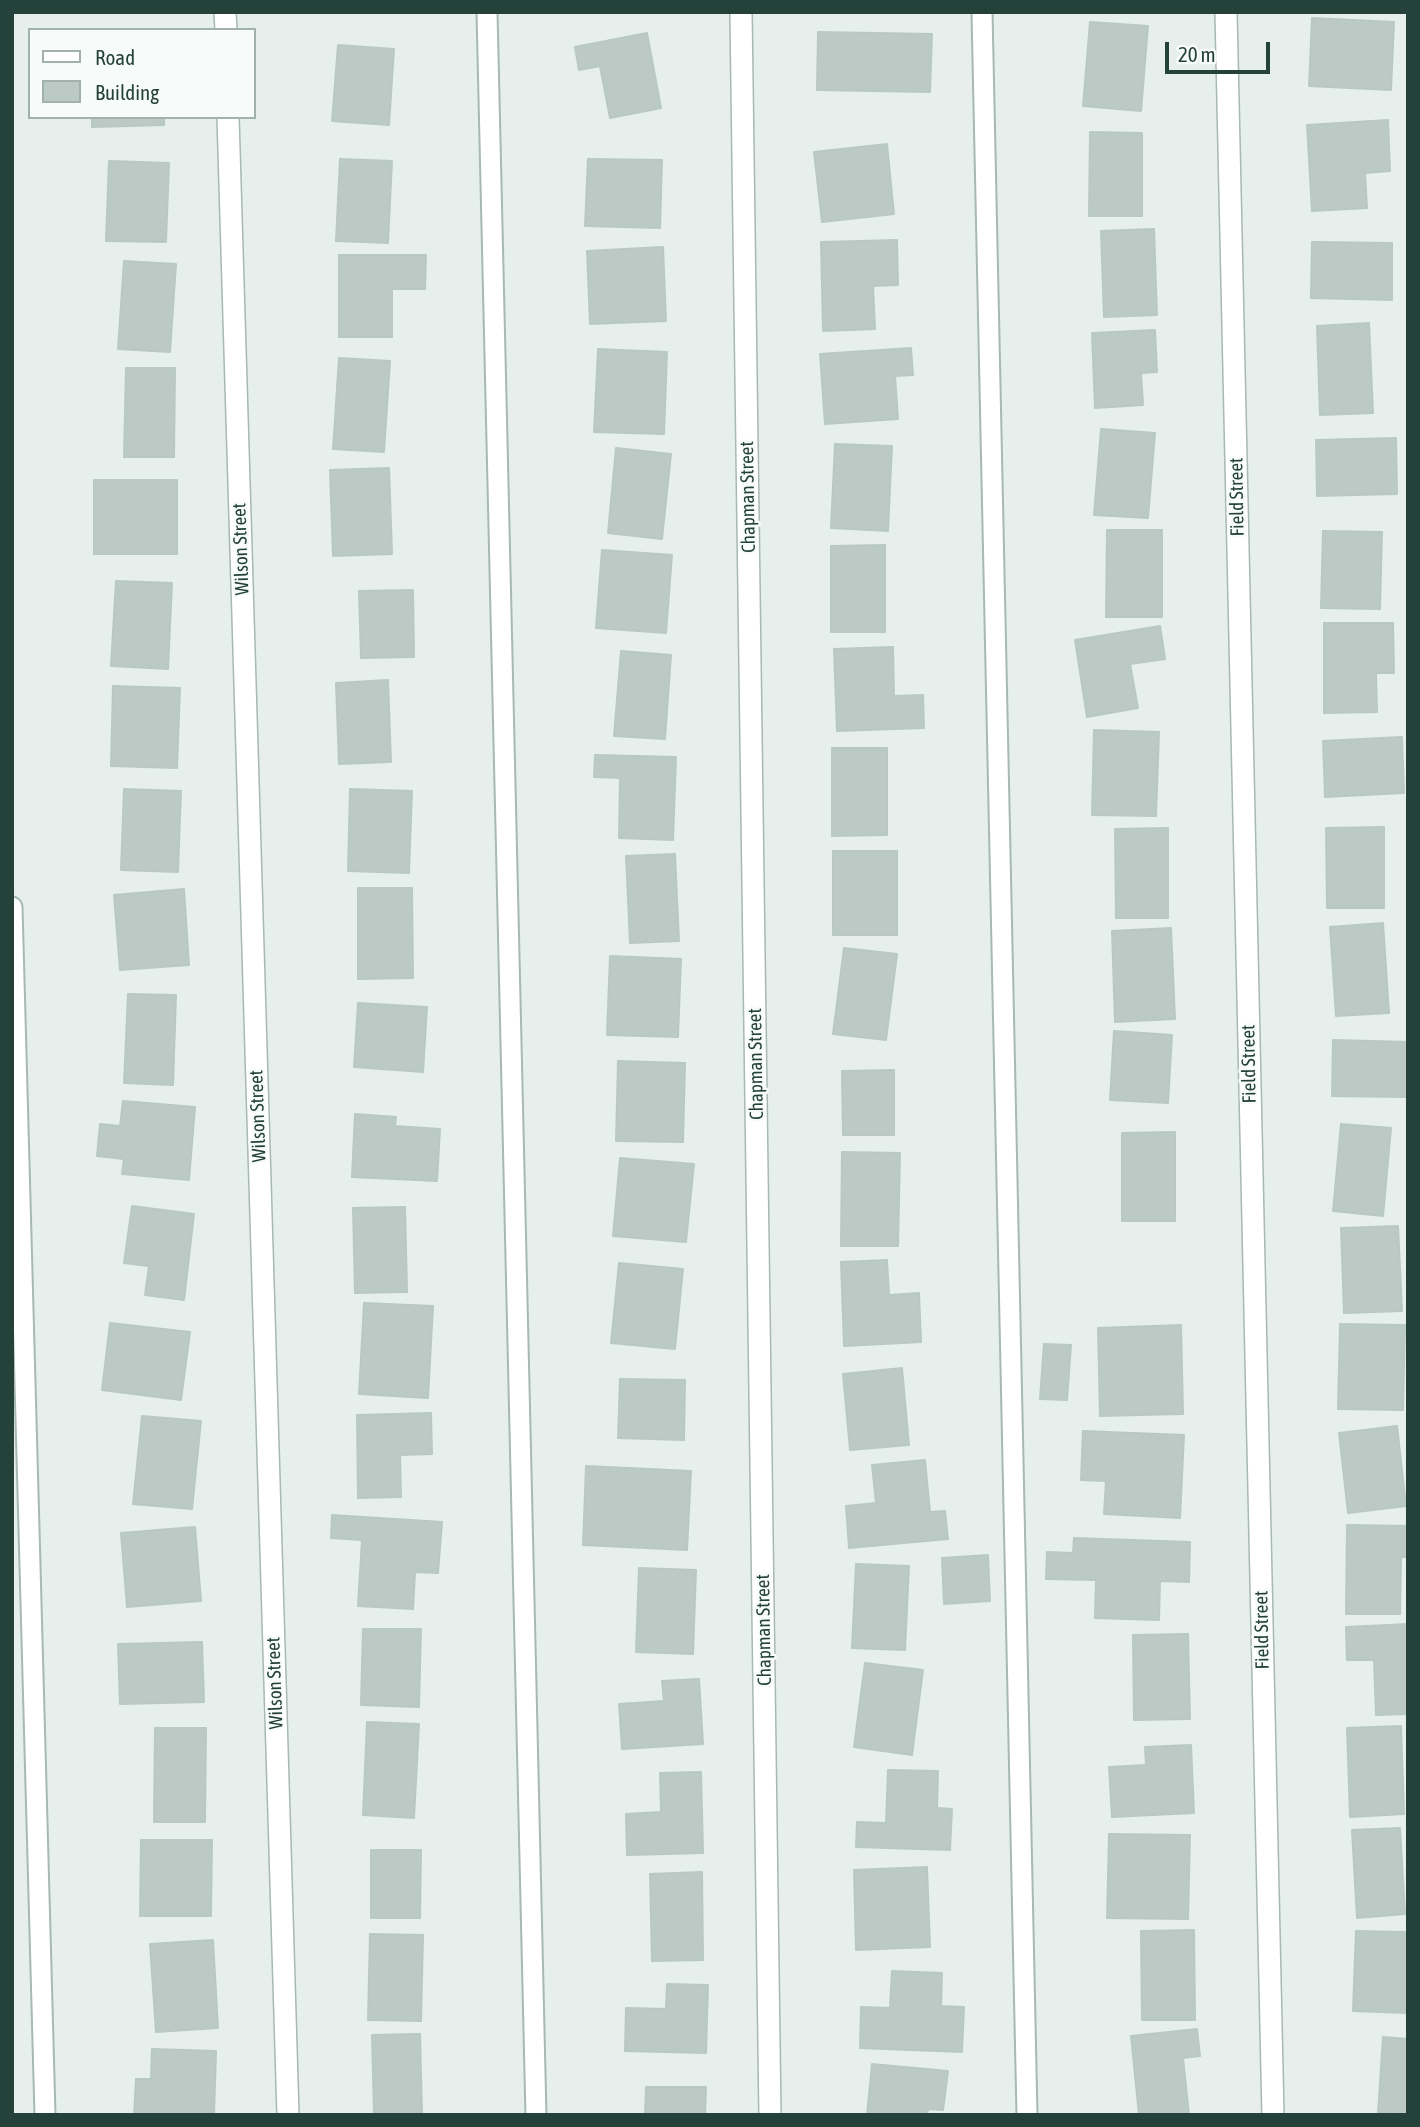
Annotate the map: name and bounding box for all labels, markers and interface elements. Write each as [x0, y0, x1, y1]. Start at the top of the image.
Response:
legend [28, 28, 256, 119]
scale bar [1168, 28, 1273, 72]
text: 20 m [1178, 42, 1216, 66]
text: Road [95, 45, 135, 69]
text: Building [95, 80, 159, 104]
street label: Chapman Street [736, 441, 760, 553]
street label: Field Street [1225, 457, 1249, 537]
street label: Wilson Street [228, 502, 254, 596]
street label: Chapman Street [744, 1008, 768, 1120]
street label: Field Street [1237, 1024, 1261, 1104]
street label: Wilson Street [245, 1069, 271, 1163]
street label: Chapman Street [752, 1574, 776, 1686]
street label: Field Street [1250, 1590, 1274, 1670]
street label: Wilson Street [262, 1636, 288, 1730]

